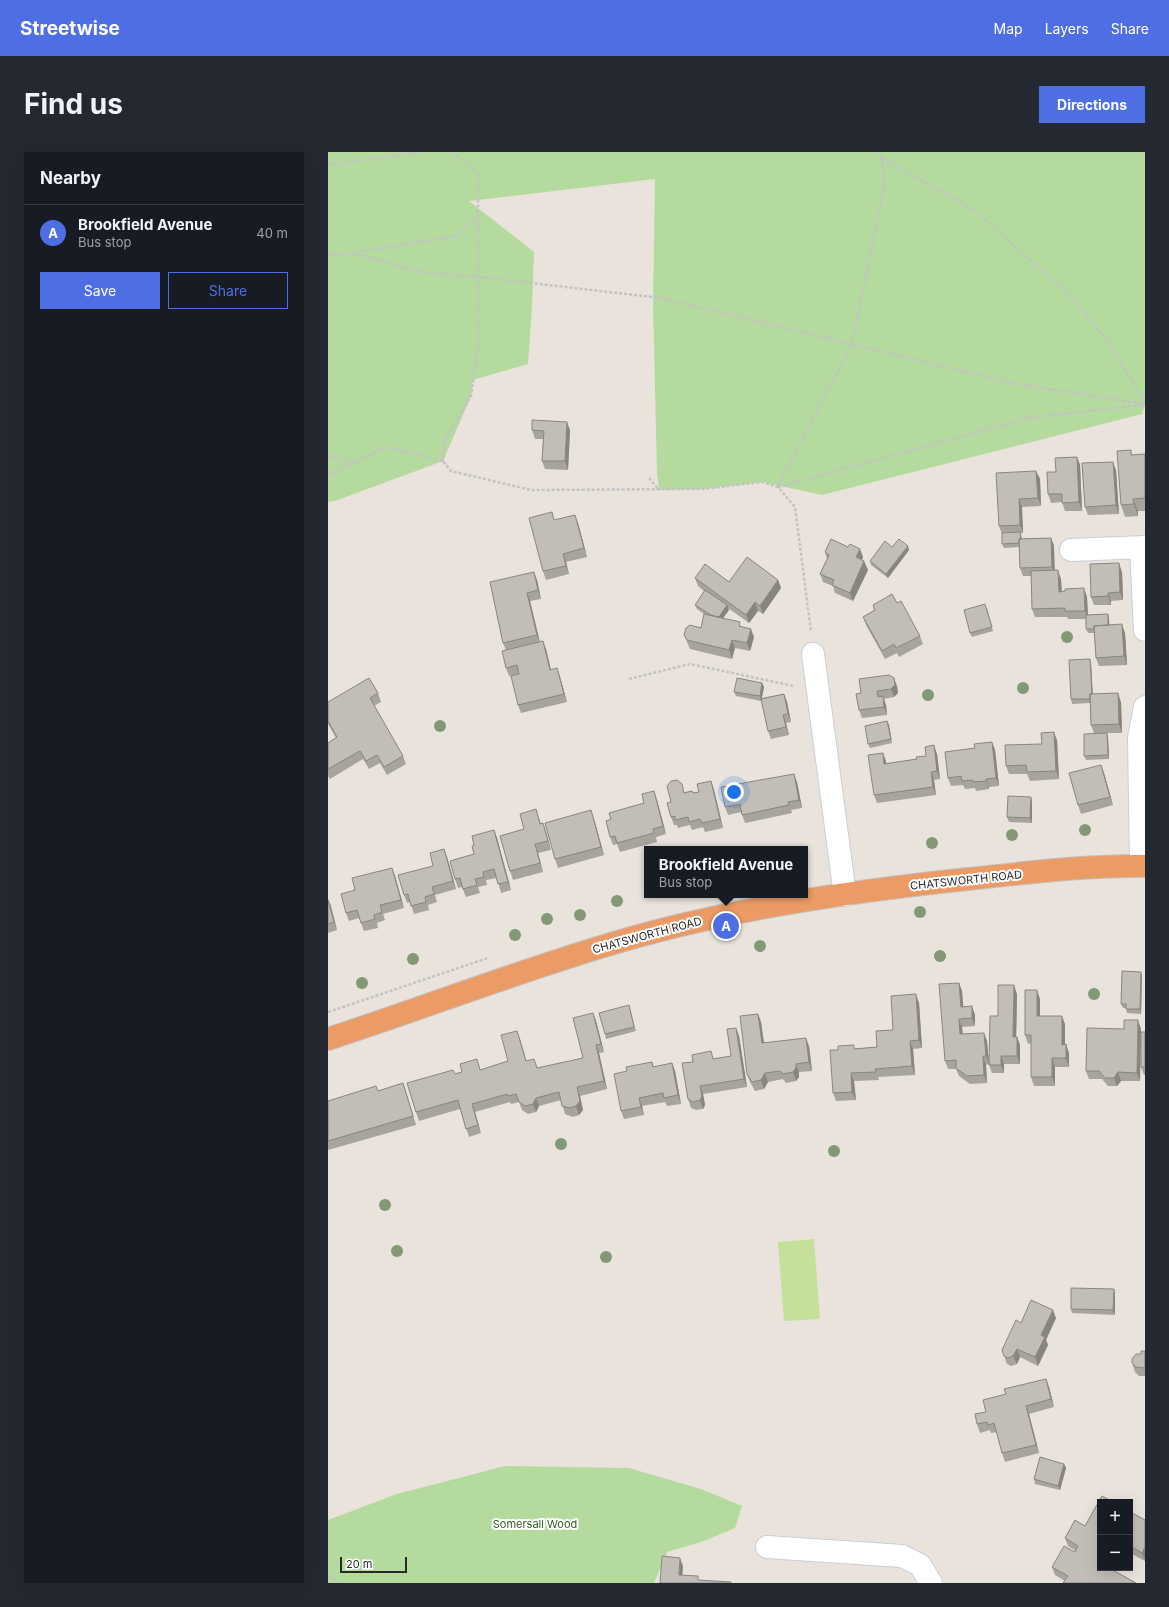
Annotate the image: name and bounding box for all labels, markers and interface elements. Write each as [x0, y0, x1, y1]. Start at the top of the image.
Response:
text: Streetwise [20, 17, 120, 40]
text: Map [994, 20, 1023, 37]
text: Layers [1045, 20, 1089, 37]
text: Share [1111, 20, 1149, 37]
button: Directions [1039, 86, 1145, 123]
text: Find us [24, 87, 123, 121]
text: Nearby [40, 168, 101, 188]
text: Brookfield Avenue [78, 215, 212, 234]
text: A [48, 225, 58, 241]
text: 40 m [256, 225, 288, 241]
text: Bus stop [78, 234, 131, 250]
button: Save [40, 272, 160, 309]
button: Share [168, 272, 288, 309]
your location [724, 782, 744, 802]
popup [644, 846, 808, 898]
text: Brookfield Avenue [659, 855, 793, 874]
street label: CHATSWORTH ROAD [909, 867, 1023, 893]
text: Bus stop [659, 874, 712, 890]
pin: A [713, 911, 739, 941]
street label: CHATSWORTH ROAD [591, 914, 703, 956]
map controls [1097, 1499, 1133, 1571]
button: + [1097, 1499, 1133, 1535]
park label: Somersall Wood [493, 1517, 577, 1531]
button: − [1097, 1535, 1133, 1571]
scale bar [340, 1555, 407, 1574]
text: 20 m [346, 1557, 372, 1571]

